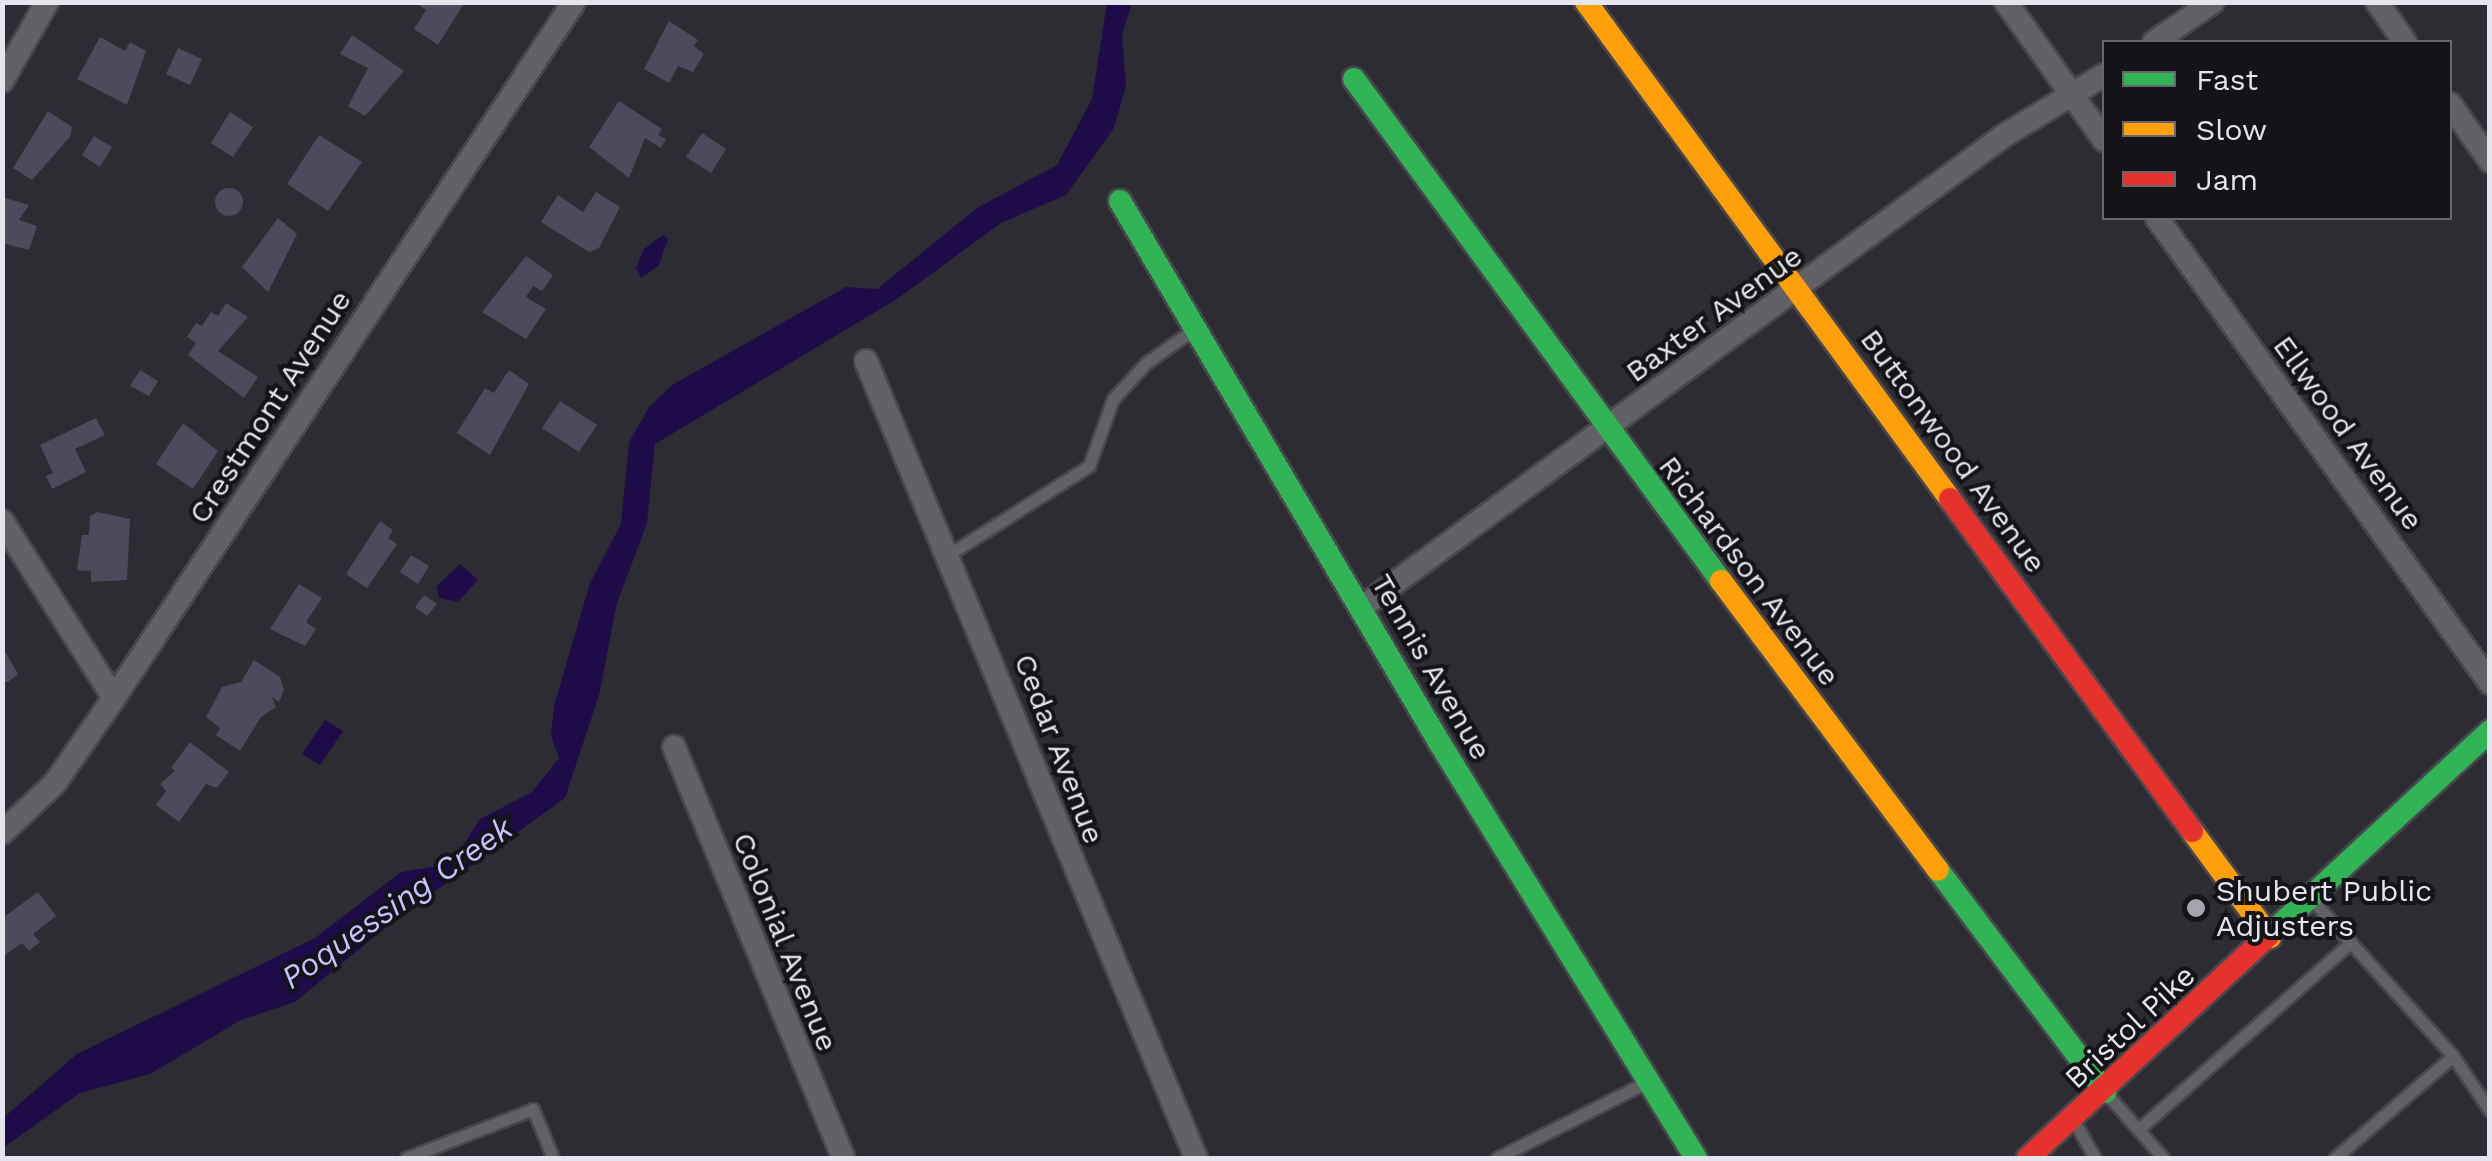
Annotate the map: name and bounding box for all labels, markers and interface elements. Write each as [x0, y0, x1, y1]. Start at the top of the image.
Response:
legend [2102, 40, 2452, 220]
text: Fast [2196, 62, 2258, 97]
text: Slow [2196, 112, 2267, 147]
text: Jam [2196, 162, 2258, 197]
street label: Baxter Avenue [1618, 237, 1810, 391]
street label: Crestmont Avenue [181, 283, 359, 531]
street label: Buttonwood Avenue [1852, 322, 2054, 580]
street label: Ellwood Avenue [2265, 328, 2431, 538]
street label: Richardson Avenue [1651, 449, 1847, 693]
street label: Tennis Avenue [1363, 567, 1499, 767]
street label: Cedar Avenue [1006, 648, 1112, 850]
water label: Poquessing Creek [274, 809, 520, 997]
street label: Colonial Avenue [724, 826, 846, 1058]
place label: Shubert Public Adjusters [2216, 873, 2432, 944]
marker: Shubert Public Adjusters [2185, 897, 2207, 919]
street label: Bristol Pike [2057, 957, 2203, 1097]

